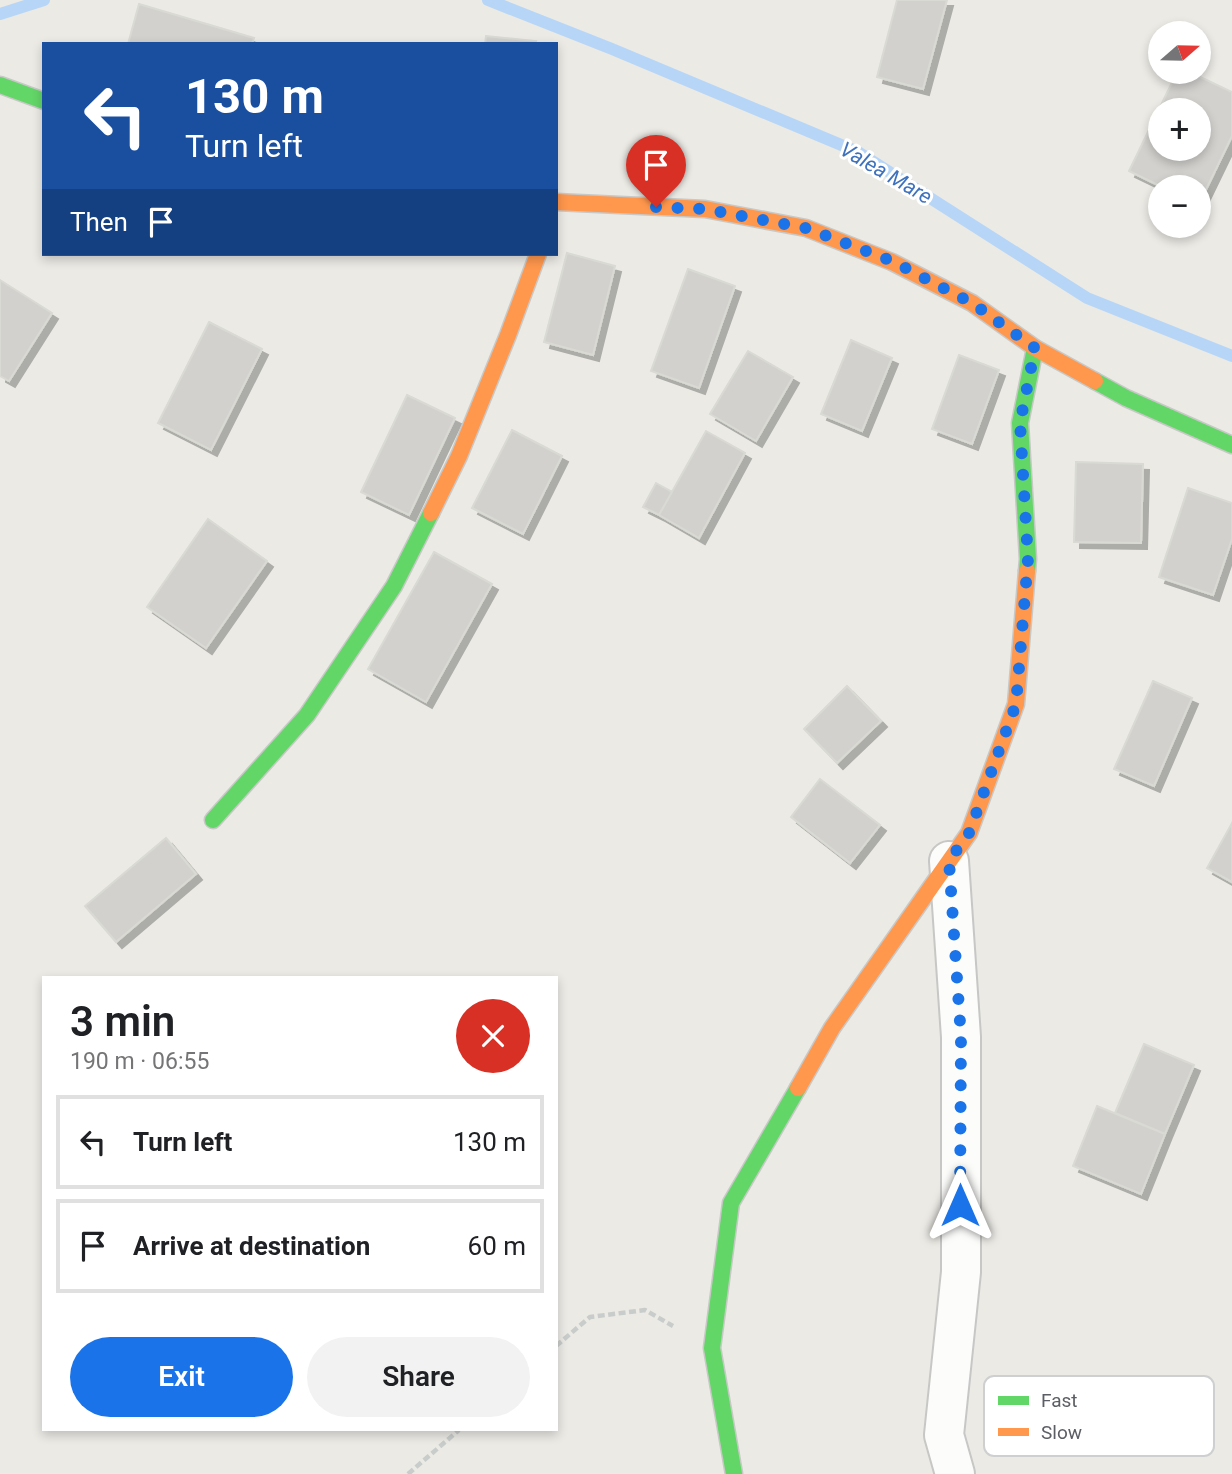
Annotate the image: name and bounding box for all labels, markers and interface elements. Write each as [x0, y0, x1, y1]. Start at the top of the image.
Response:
north arrow [1148, 21, 1211, 84]
map controls [1148, 21, 1211, 238]
text: 130 m [185, 68, 324, 125]
icon: left [70, 70, 161, 161]
button: + [1148, 98, 1211, 161]
text: Turn left [185, 127, 303, 165]
pin [626, 135, 686, 207]
water label: Valea Mare [836, 137, 936, 209]
icon: arrive [637, 146, 675, 184]
button: − [1148, 175, 1211, 238]
icon: arrive [142, 203, 180, 241]
text: Then [70, 207, 128, 237]
text: 3 min [70, 997, 175, 1046]
button: close [456, 999, 530, 1073]
text: 190 m · 06:55 [70, 1048, 209, 1075]
icon: left [74, 1123, 112, 1161]
text: Turn left [133, 1127, 232, 1157]
text: 130 m [453, 1127, 526, 1157]
position arrow [923, 1168, 997, 1242]
icon: arrive [74, 1227, 112, 1265]
text: Arrive at destination [133, 1231, 370, 1261]
text: 60 m [468, 1231, 526, 1261]
button: Exit [70, 1337, 293, 1417]
button: Share [307, 1337, 530, 1417]
legend [984, 1376, 1214, 1456]
text: Fast [1041, 1389, 1078, 1412]
text: Slow [1041, 1421, 1082, 1444]

